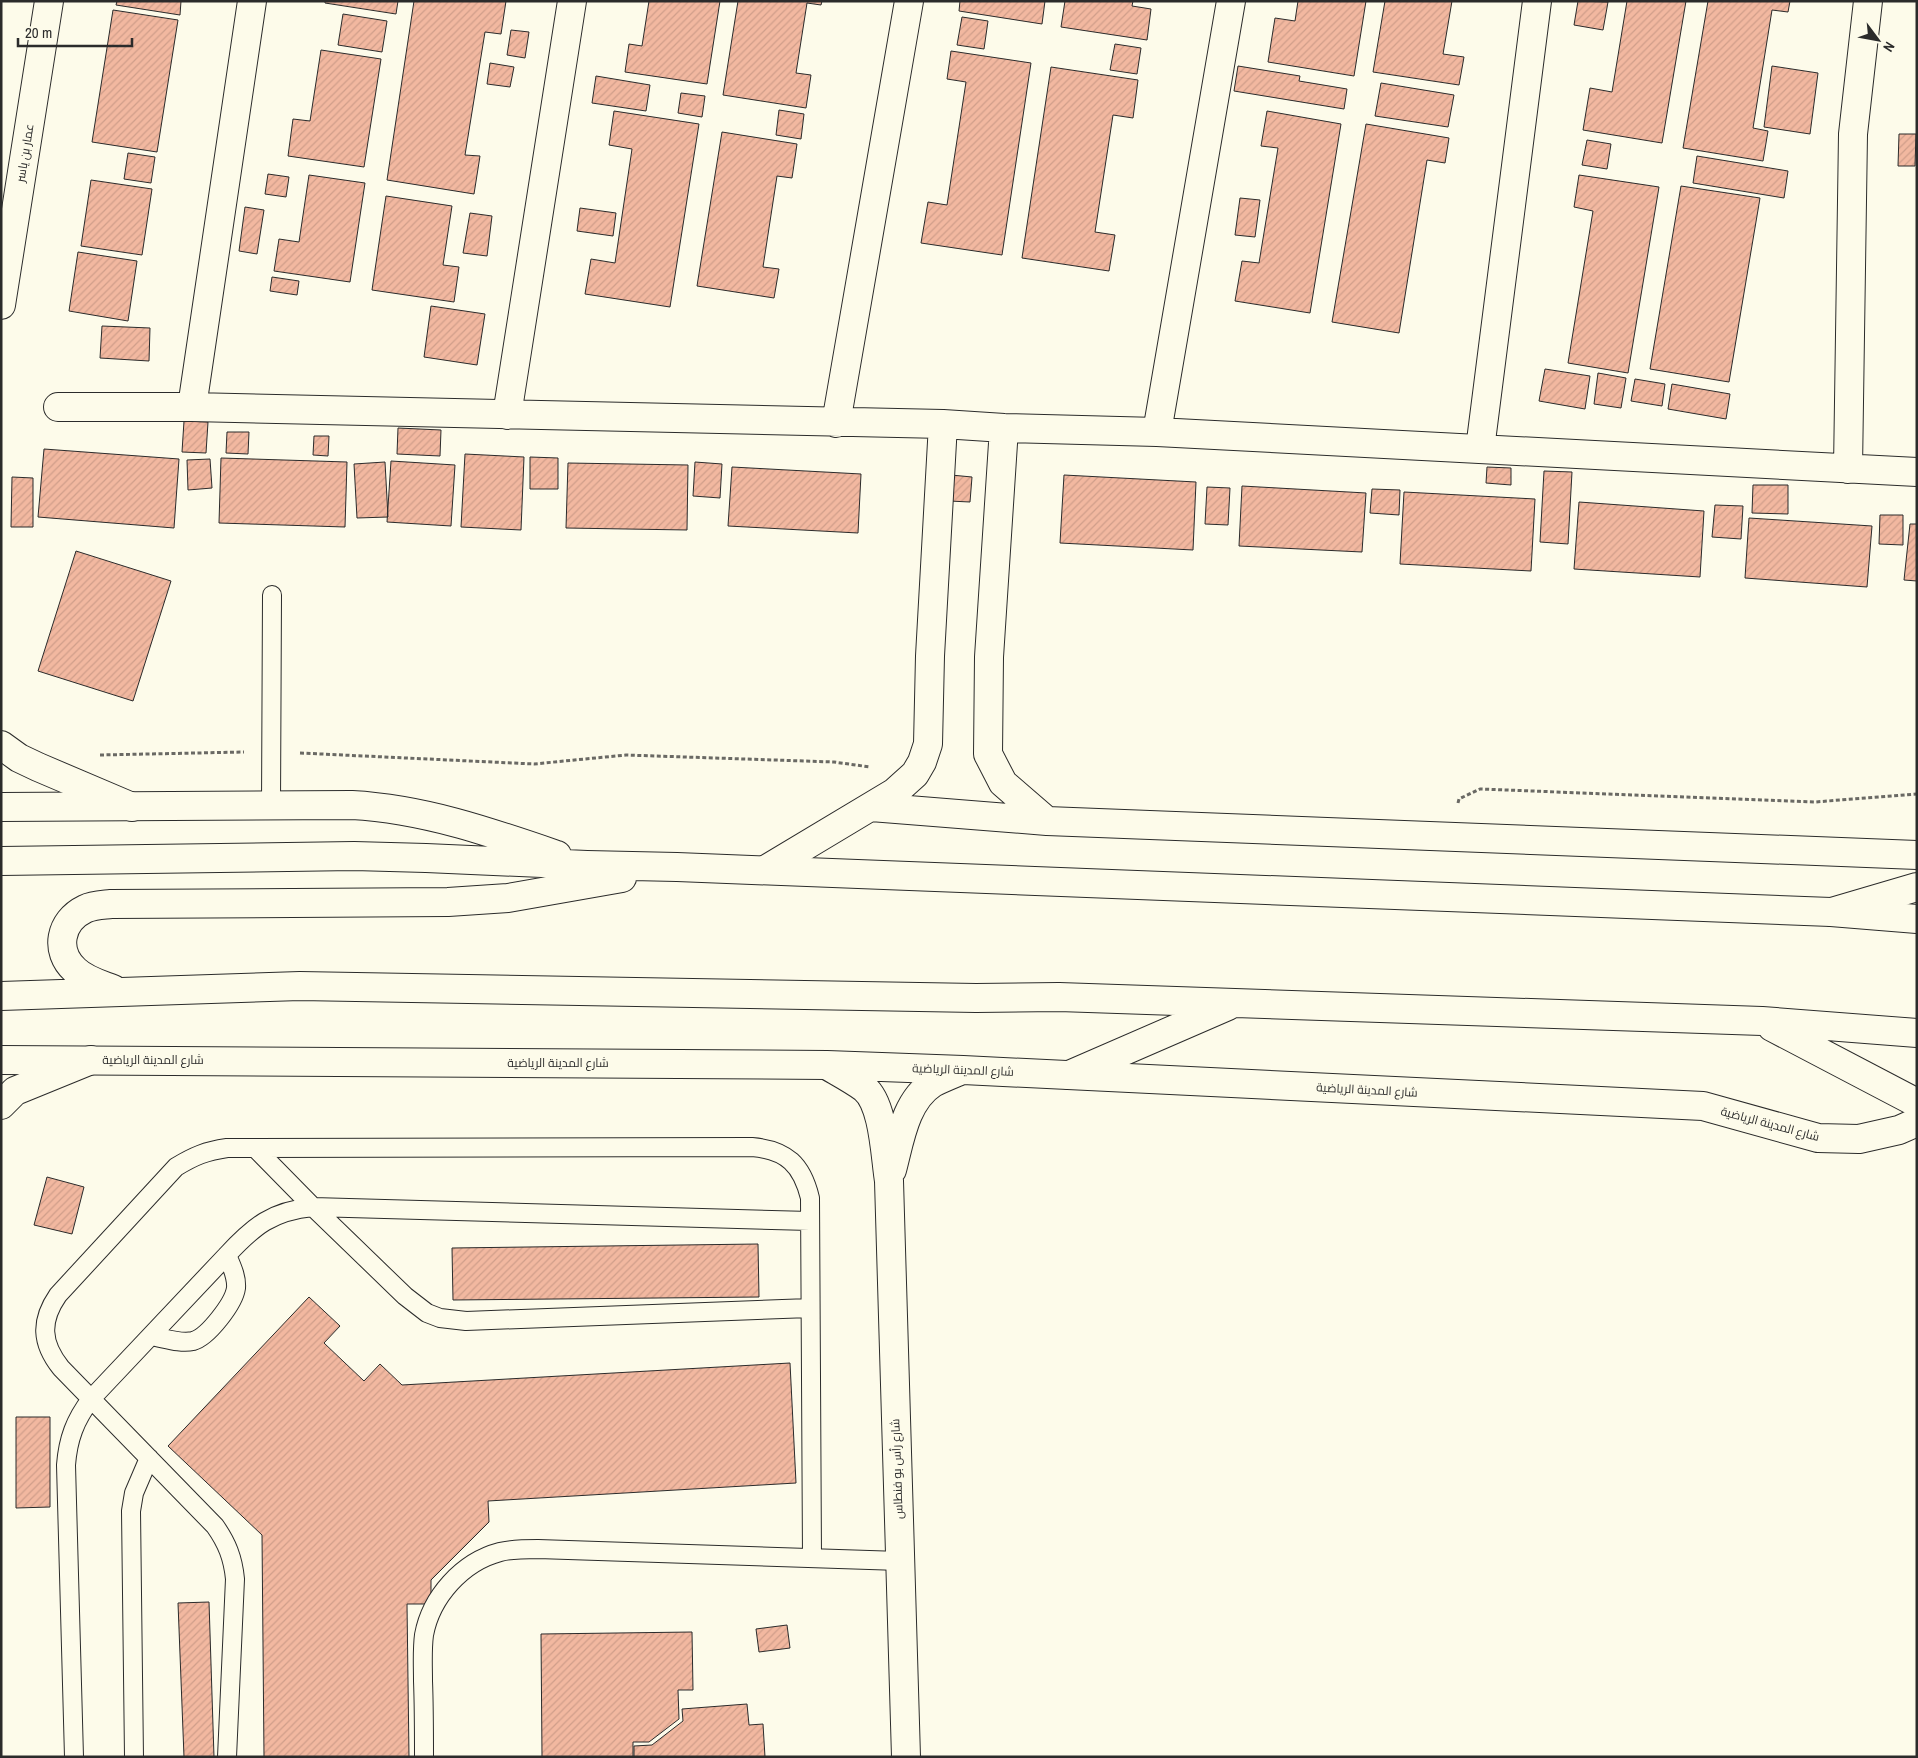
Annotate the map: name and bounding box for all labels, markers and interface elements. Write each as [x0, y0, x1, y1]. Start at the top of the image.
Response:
scale bar [18, 15, 131, 47]
north arrow [1853, 15, 1903, 65]
text: 20 m [25, 22, 52, 43]
text: N [1879, 39, 1899, 55]
street label: عمار بن ياسر [12, 123, 38, 184]
street label: شارع المدينة الرياضية [102, 1052, 204, 1068]
street label: شارع المدينة الرياضية [507, 1055, 609, 1071]
street label: شارع المدينة الرياضية [912, 1060, 1014, 1080]
street label: شارع المدينة الرياضية [1316, 1079, 1418, 1101]
street label: شارع المدينة الرياضية [1719, 1103, 1821, 1145]
street label: شارع رأس بو فنطاس [887, 1418, 907, 1519]

